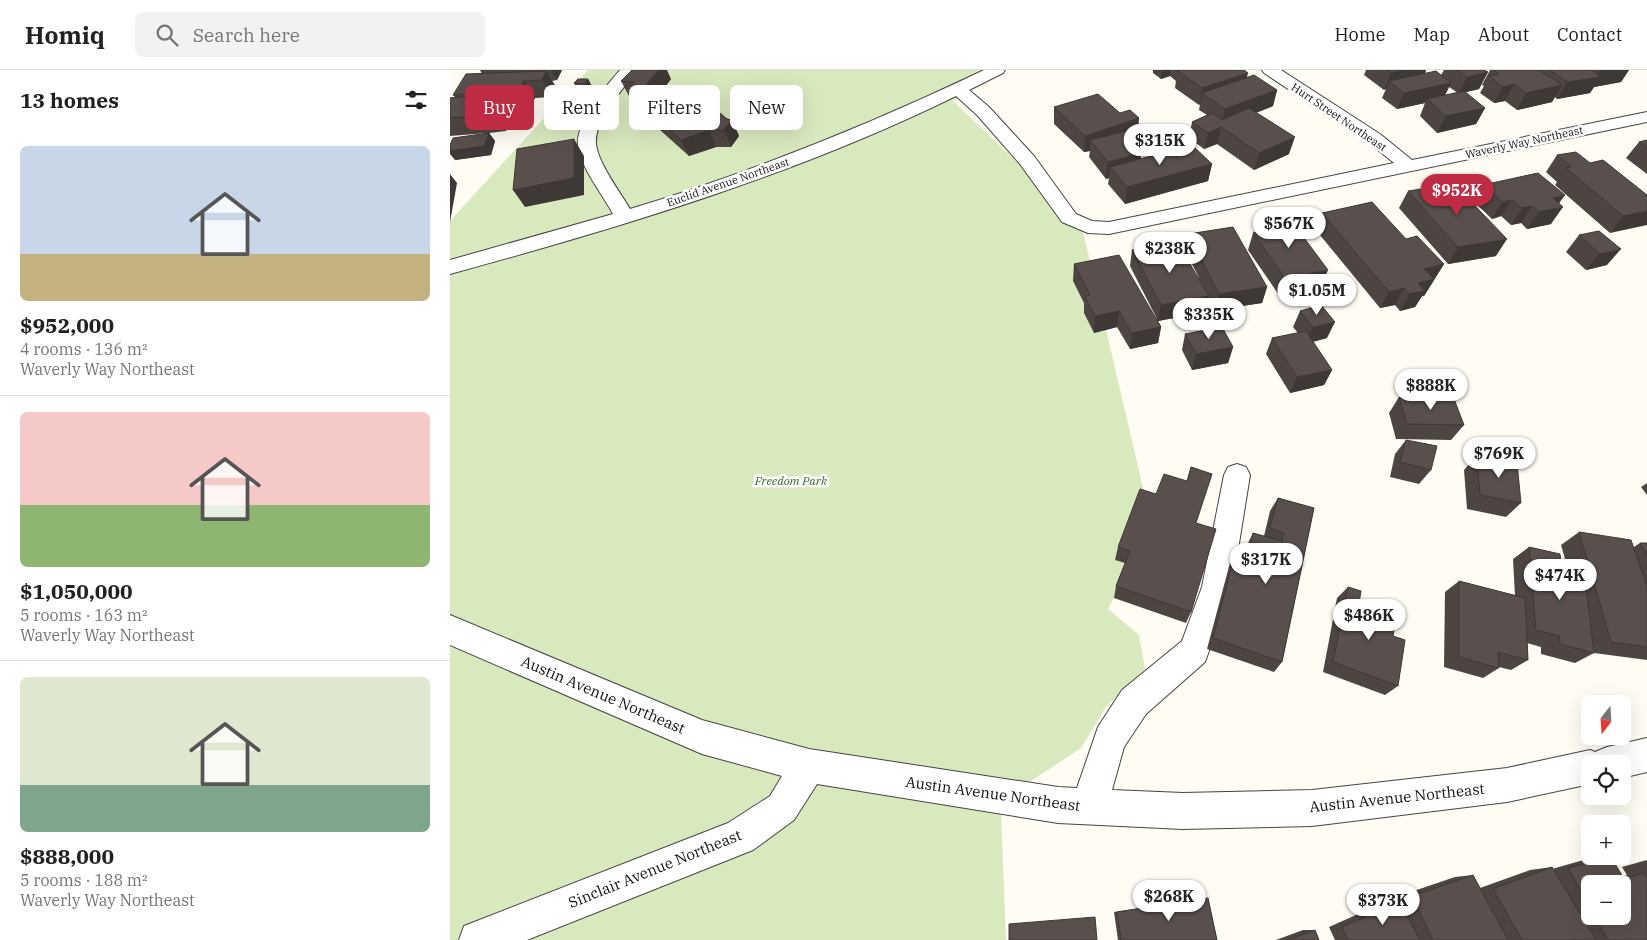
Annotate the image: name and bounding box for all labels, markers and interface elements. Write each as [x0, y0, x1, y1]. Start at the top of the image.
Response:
search box [135, 12, 485, 57]
text: Homiq [25, 19, 105, 51]
icon: search [153, 21, 181, 49]
text: Search here [193, 23, 300, 47]
text: Home [1334, 23, 1386, 46]
text: Map [1414, 23, 1450, 46]
text: About [1478, 23, 1529, 46]
text: Contact [1557, 23, 1622, 46]
street label: Hurt Street Northeast [1289, 80, 1389, 154]
chip: Buy [465, 85, 534, 130]
chip: Rent [544, 85, 619, 130]
chip: Filters [629, 85, 720, 130]
chip: New [730, 85, 803, 130]
text: 13 homes [20, 86, 119, 114]
icon: filters [402, 86, 430, 114]
street label: Waverly Way Northeast [1464, 123, 1584, 161]
pin: $315K [1125, 124, 1195, 166]
text: $315K [1135, 130, 1185, 150]
street label: Euclid Avenue Northeast [665, 154, 791, 210]
pin: $952K [1422, 174, 1492, 216]
icon: home [180, 179, 270, 269]
text: $952K [1432, 180, 1482, 200]
pin: $567K [1254, 206, 1324, 249]
text: $567K [1264, 213, 1314, 233]
pin: $238K [1135, 232, 1205, 274]
text: $238K [1145, 238, 1195, 258]
pin: $1.05M [1276, 274, 1358, 316]
text: $1.05M [1288, 280, 1346, 300]
pin: $335K [1174, 298, 1244, 340]
text: $335K [1184, 304, 1234, 324]
text: $952,000 [20, 311, 114, 339]
text: 4 rooms · 136 m² [20, 339, 148, 359]
text: Waverly Way Northeast [20, 359, 195, 379]
pin: $888K [1396, 368, 1466, 411]
text: $888K [1406, 375, 1456, 395]
pin: $769K [1464, 436, 1534, 479]
text: $769K [1474, 443, 1524, 463]
icon: home [180, 444, 270, 534]
park label: Freedom Park [754, 473, 828, 488]
pin: $317K [1231, 542, 1301, 585]
text: $317K [1241, 549, 1291, 569]
pin: $474K [1525, 558, 1595, 601]
text: $474K [1535, 565, 1585, 585]
text: $1,050,000 [20, 577, 133, 605]
pin: $486K [1334, 598, 1404, 641]
text: 5 rooms · 163 m² [20, 605, 148, 625]
text: $486K [1344, 605, 1394, 625]
text: Waverly Way Northeast [20, 625, 195, 645]
street label: Austin Avenue Northeast [518, 651, 688, 738]
north arrow [1581, 695, 1631, 745]
map controls [1581, 695, 1631, 925]
icon: home [180, 709, 270, 799]
button: locate [1581, 755, 1631, 805]
street label: Austin Avenue Northeast [905, 772, 1082, 815]
street label: Austin Avenue Northeast [1308, 779, 1486, 816]
button: + [1581, 815, 1631, 865]
street label: Sinclair Avenue Northeast [565, 825, 744, 912]
text: $888,000 [20, 842, 114, 870]
text: 5 rooms · 188 m² [20, 870, 148, 890]
button: − [1581, 875, 1631, 925]
pin: $268K [1134, 880, 1204, 922]
pin: $373K [1348, 884, 1418, 926]
text: $268K [1144, 886, 1194, 906]
text: Waverly Way Northeast [20, 890, 195, 910]
text: $373K [1358, 890, 1408, 910]

